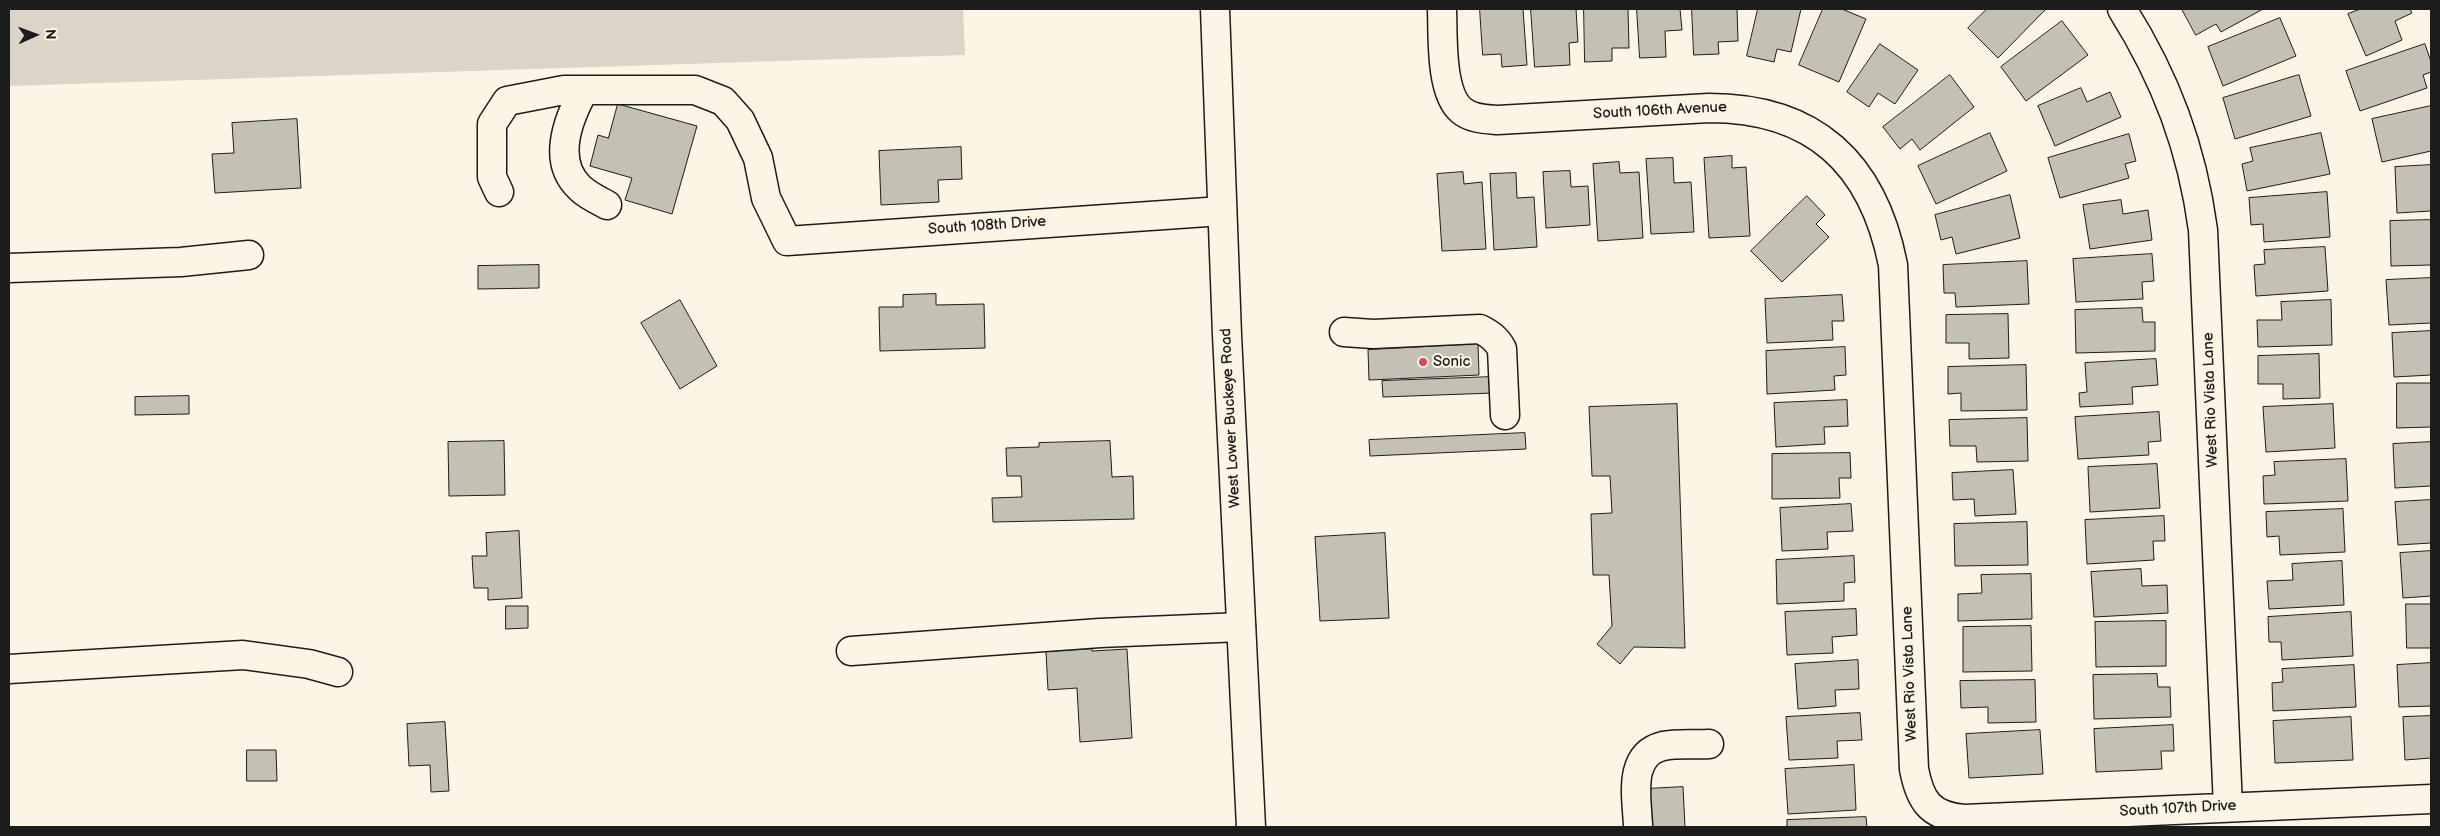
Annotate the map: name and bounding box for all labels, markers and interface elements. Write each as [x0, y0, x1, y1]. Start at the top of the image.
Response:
north arrow [10, 10, 60, 60]
text: N [42, 29, 59, 40]
street label: South 106th Avenue [1593, 99, 1727, 123]
street label: South 108th Drive [927, 213, 1047, 239]
street label: West Lower Buckeye Road [1217, 328, 1245, 508]
street label: West Rio Vista Lane [2200, 332, 2222, 468]
place label: Sonic [1433, 353, 1471, 371]
marker: Sonic [1417, 356, 1429, 368]
street label: West Rio Vista Lane [1899, 606, 1921, 742]
street label: South 107th Drive [2119, 797, 2237, 821]

